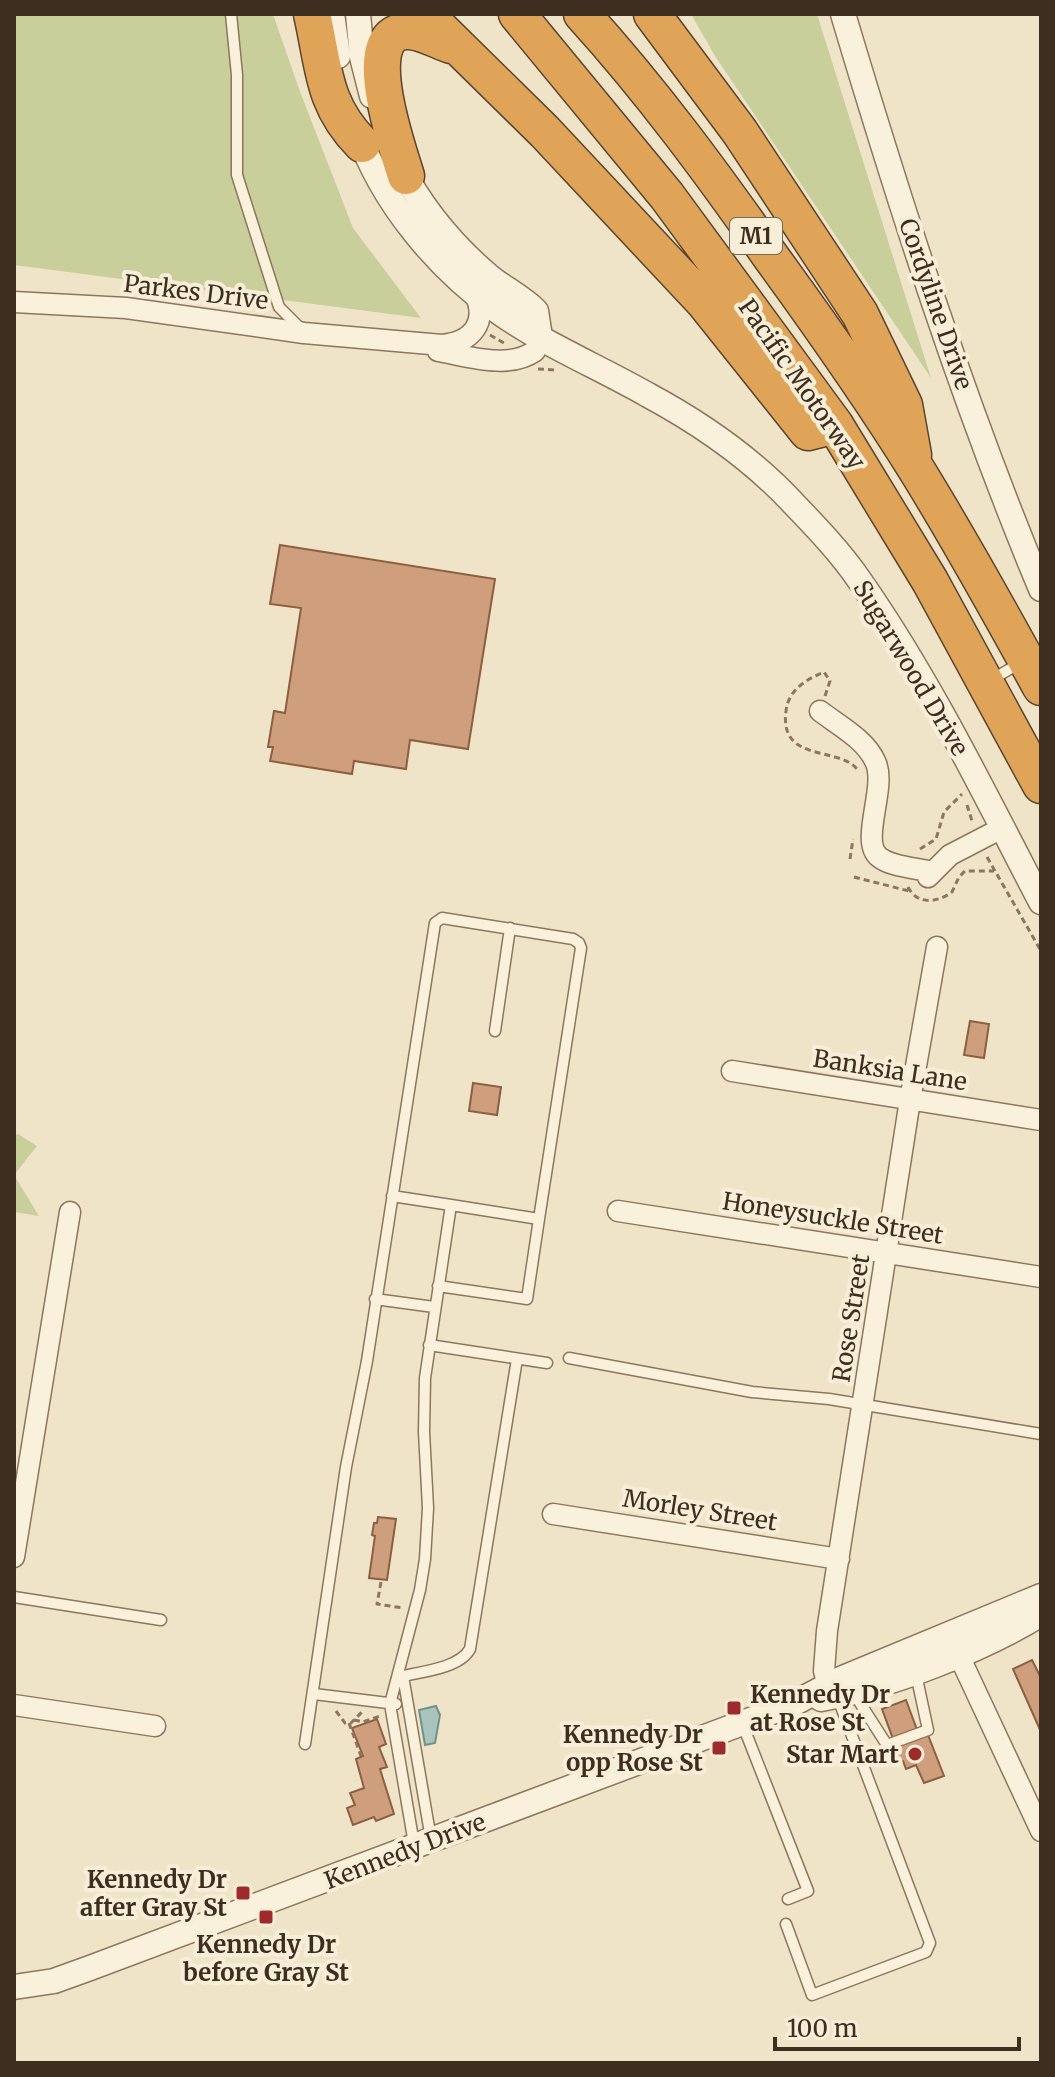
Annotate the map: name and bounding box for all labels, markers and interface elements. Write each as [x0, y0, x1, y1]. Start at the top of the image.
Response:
street label: Cordyline Drive [892, 214, 980, 394]
road number: M1 [730, 218, 782, 254]
street label: Parkes Drive [122, 268, 270, 316]
street label: Pacific Motorway [732, 293, 872, 475]
street label: Sugarwood Drive [846, 575, 976, 761]
street label: Banksia Lane [811, 1043, 969, 1097]
street label: Honeysuckle Street [720, 1185, 946, 1251]
street label: Rose Street [826, 1251, 877, 1384]
street label: Morley Street [621, 1482, 780, 1538]
place label: Kennedy Dr at Rose St [750, 1679, 890, 1738]
marker: Kennedy Dr at Rose St [725, 1699, 743, 1717]
place label: Kennedy Dr opp Rose St [563, 1719, 703, 1778]
marker: Kennedy Dr opp Rose St [710, 1739, 728, 1757]
place label: Star Mart [786, 1739, 899, 1770]
marker: Star Mart [906, 1745, 924, 1763]
street label: Kennedy Drive [320, 1806, 490, 1896]
place label: Kennedy Dr after Gray St [80, 1864, 227, 1923]
marker: Kennedy Dr after Gray St [234, 1884, 252, 1902]
marker: Kennedy Dr before Gray St [257, 1908, 275, 1926]
place label: Kennedy Dr before Gray St [183, 1929, 349, 1988]
scale bar [775, 2001, 1019, 2051]
text: 100 m [787, 2013, 858, 2044]

